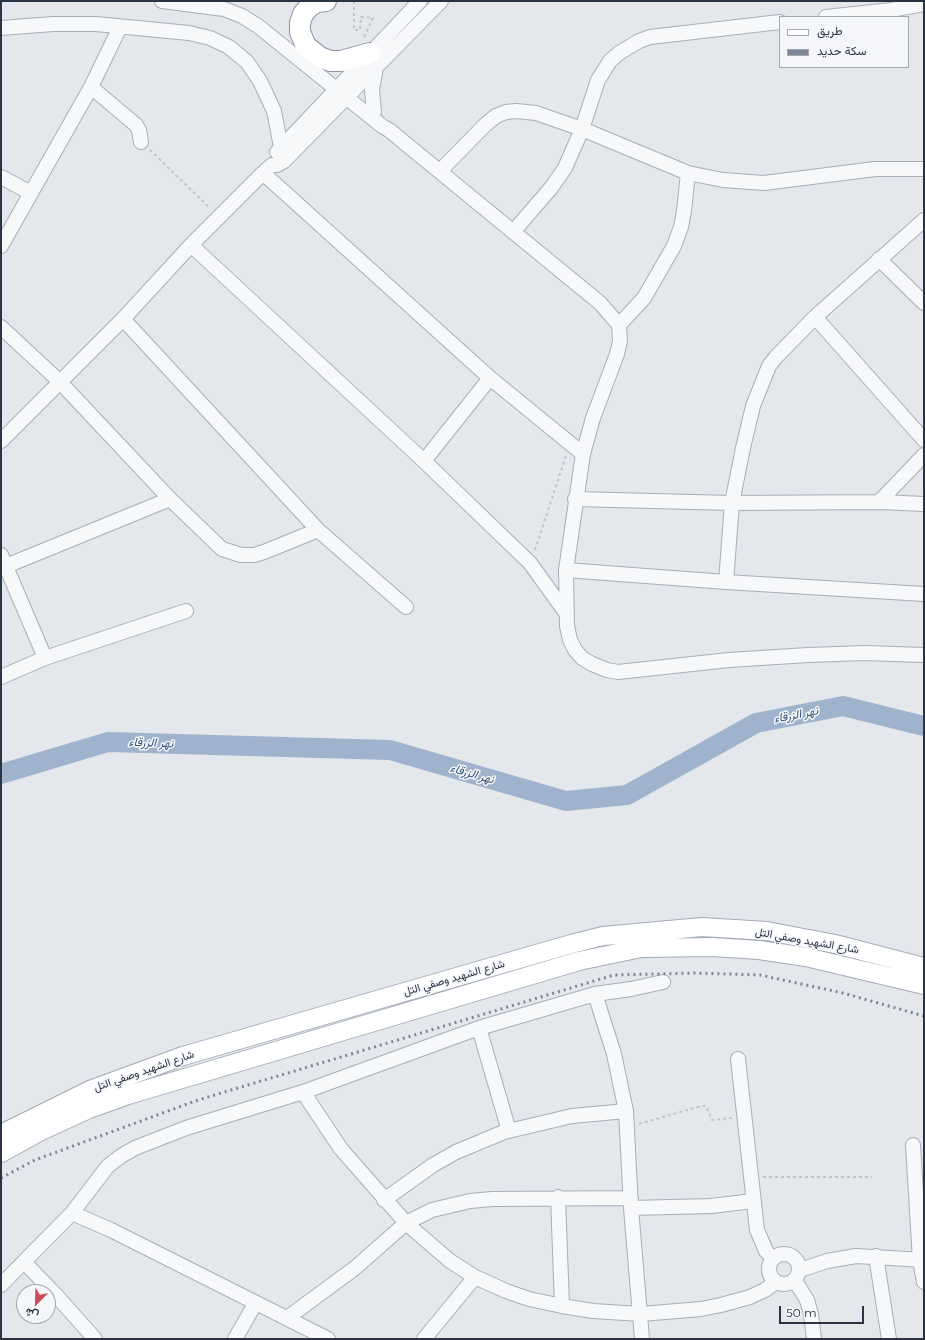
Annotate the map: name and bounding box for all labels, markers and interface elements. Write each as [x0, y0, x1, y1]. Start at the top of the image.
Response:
legend [779, 16, 909, 68]
text: طريق [817, 23, 842, 38]
text: سكة حديد [817, 43, 867, 58]
water label: نهر الزرقاء [773, 704, 819, 726]
water label: نهر الزرقاء [128, 735, 174, 751]
water label: نهر الزرقاء [449, 761, 495, 787]
street label: شارع الشهيد وصفي التل [754, 925, 860, 957]
street label: شارع الشهيد وصفي التل [402, 957, 506, 999]
street label: شارع الشهيد وصفي التل [92, 1048, 196, 1094]
north arrow [16, 1284, 56, 1324]
scale bar [781, 1298, 866, 1324]
text: ش [23, 1305, 41, 1323]
text: 50 m [786, 1305, 817, 1320]

